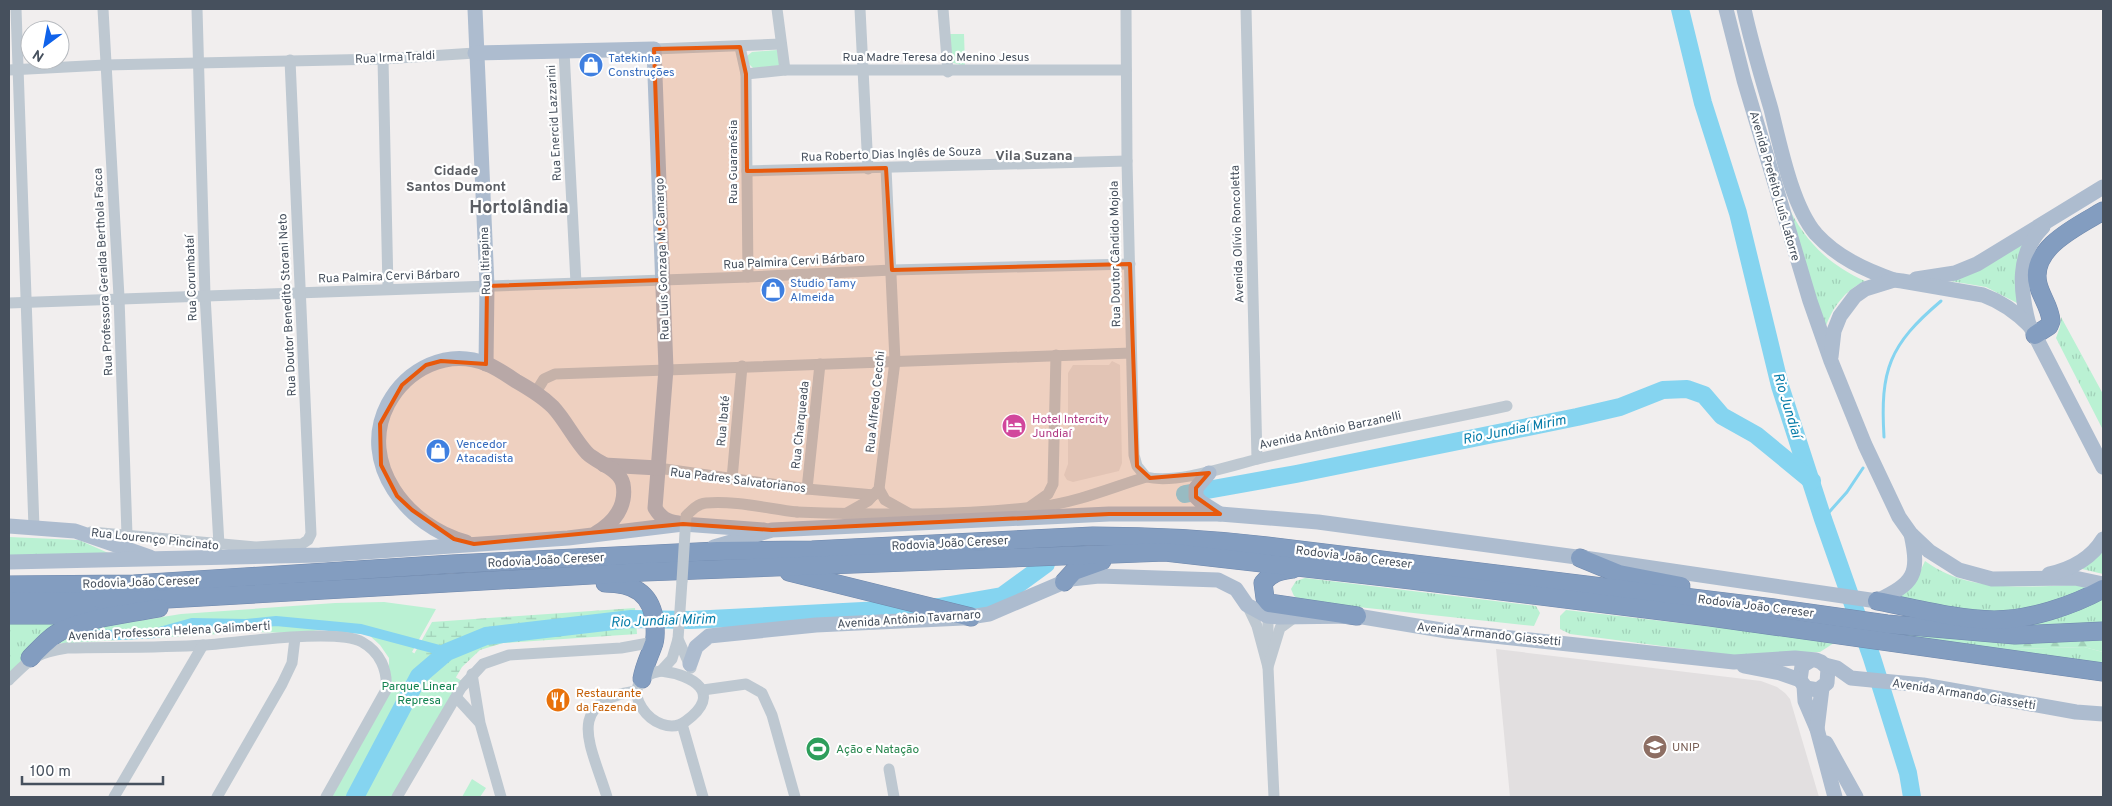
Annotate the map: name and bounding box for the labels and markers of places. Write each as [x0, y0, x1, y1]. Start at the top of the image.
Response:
place label: Tatekinha Construções [608, 51, 675, 81]
shop icon: Tatekinha Construções [578, 52, 604, 78]
place label: Studio Tamy Almeida [790, 276, 856, 306]
shop icon: Studio Tamy Almeida [760, 277, 786, 303]
place label: Hotel Intercity Jundiaí [1032, 412, 1109, 442]
hotel icon: Hotel Intercity Jundiaí [1001, 413, 1027, 439]
place label: Vencedor Atacadista [456, 437, 513, 467]
shop icon: Vencedor Atacadista [425, 438, 451, 464]
place label: Restaurante da Fazenda [576, 686, 641, 716]
restaurant icon: Restaurante da Fazenda [545, 687, 571, 713]
school or university icon: UNIP [1642, 734, 1668, 760]
sports icon: Ação e Natação [805, 736, 831, 762]
place label: UNIP [1672, 740, 1700, 756]
place label: Ação e Natação [836, 742, 919, 758]

